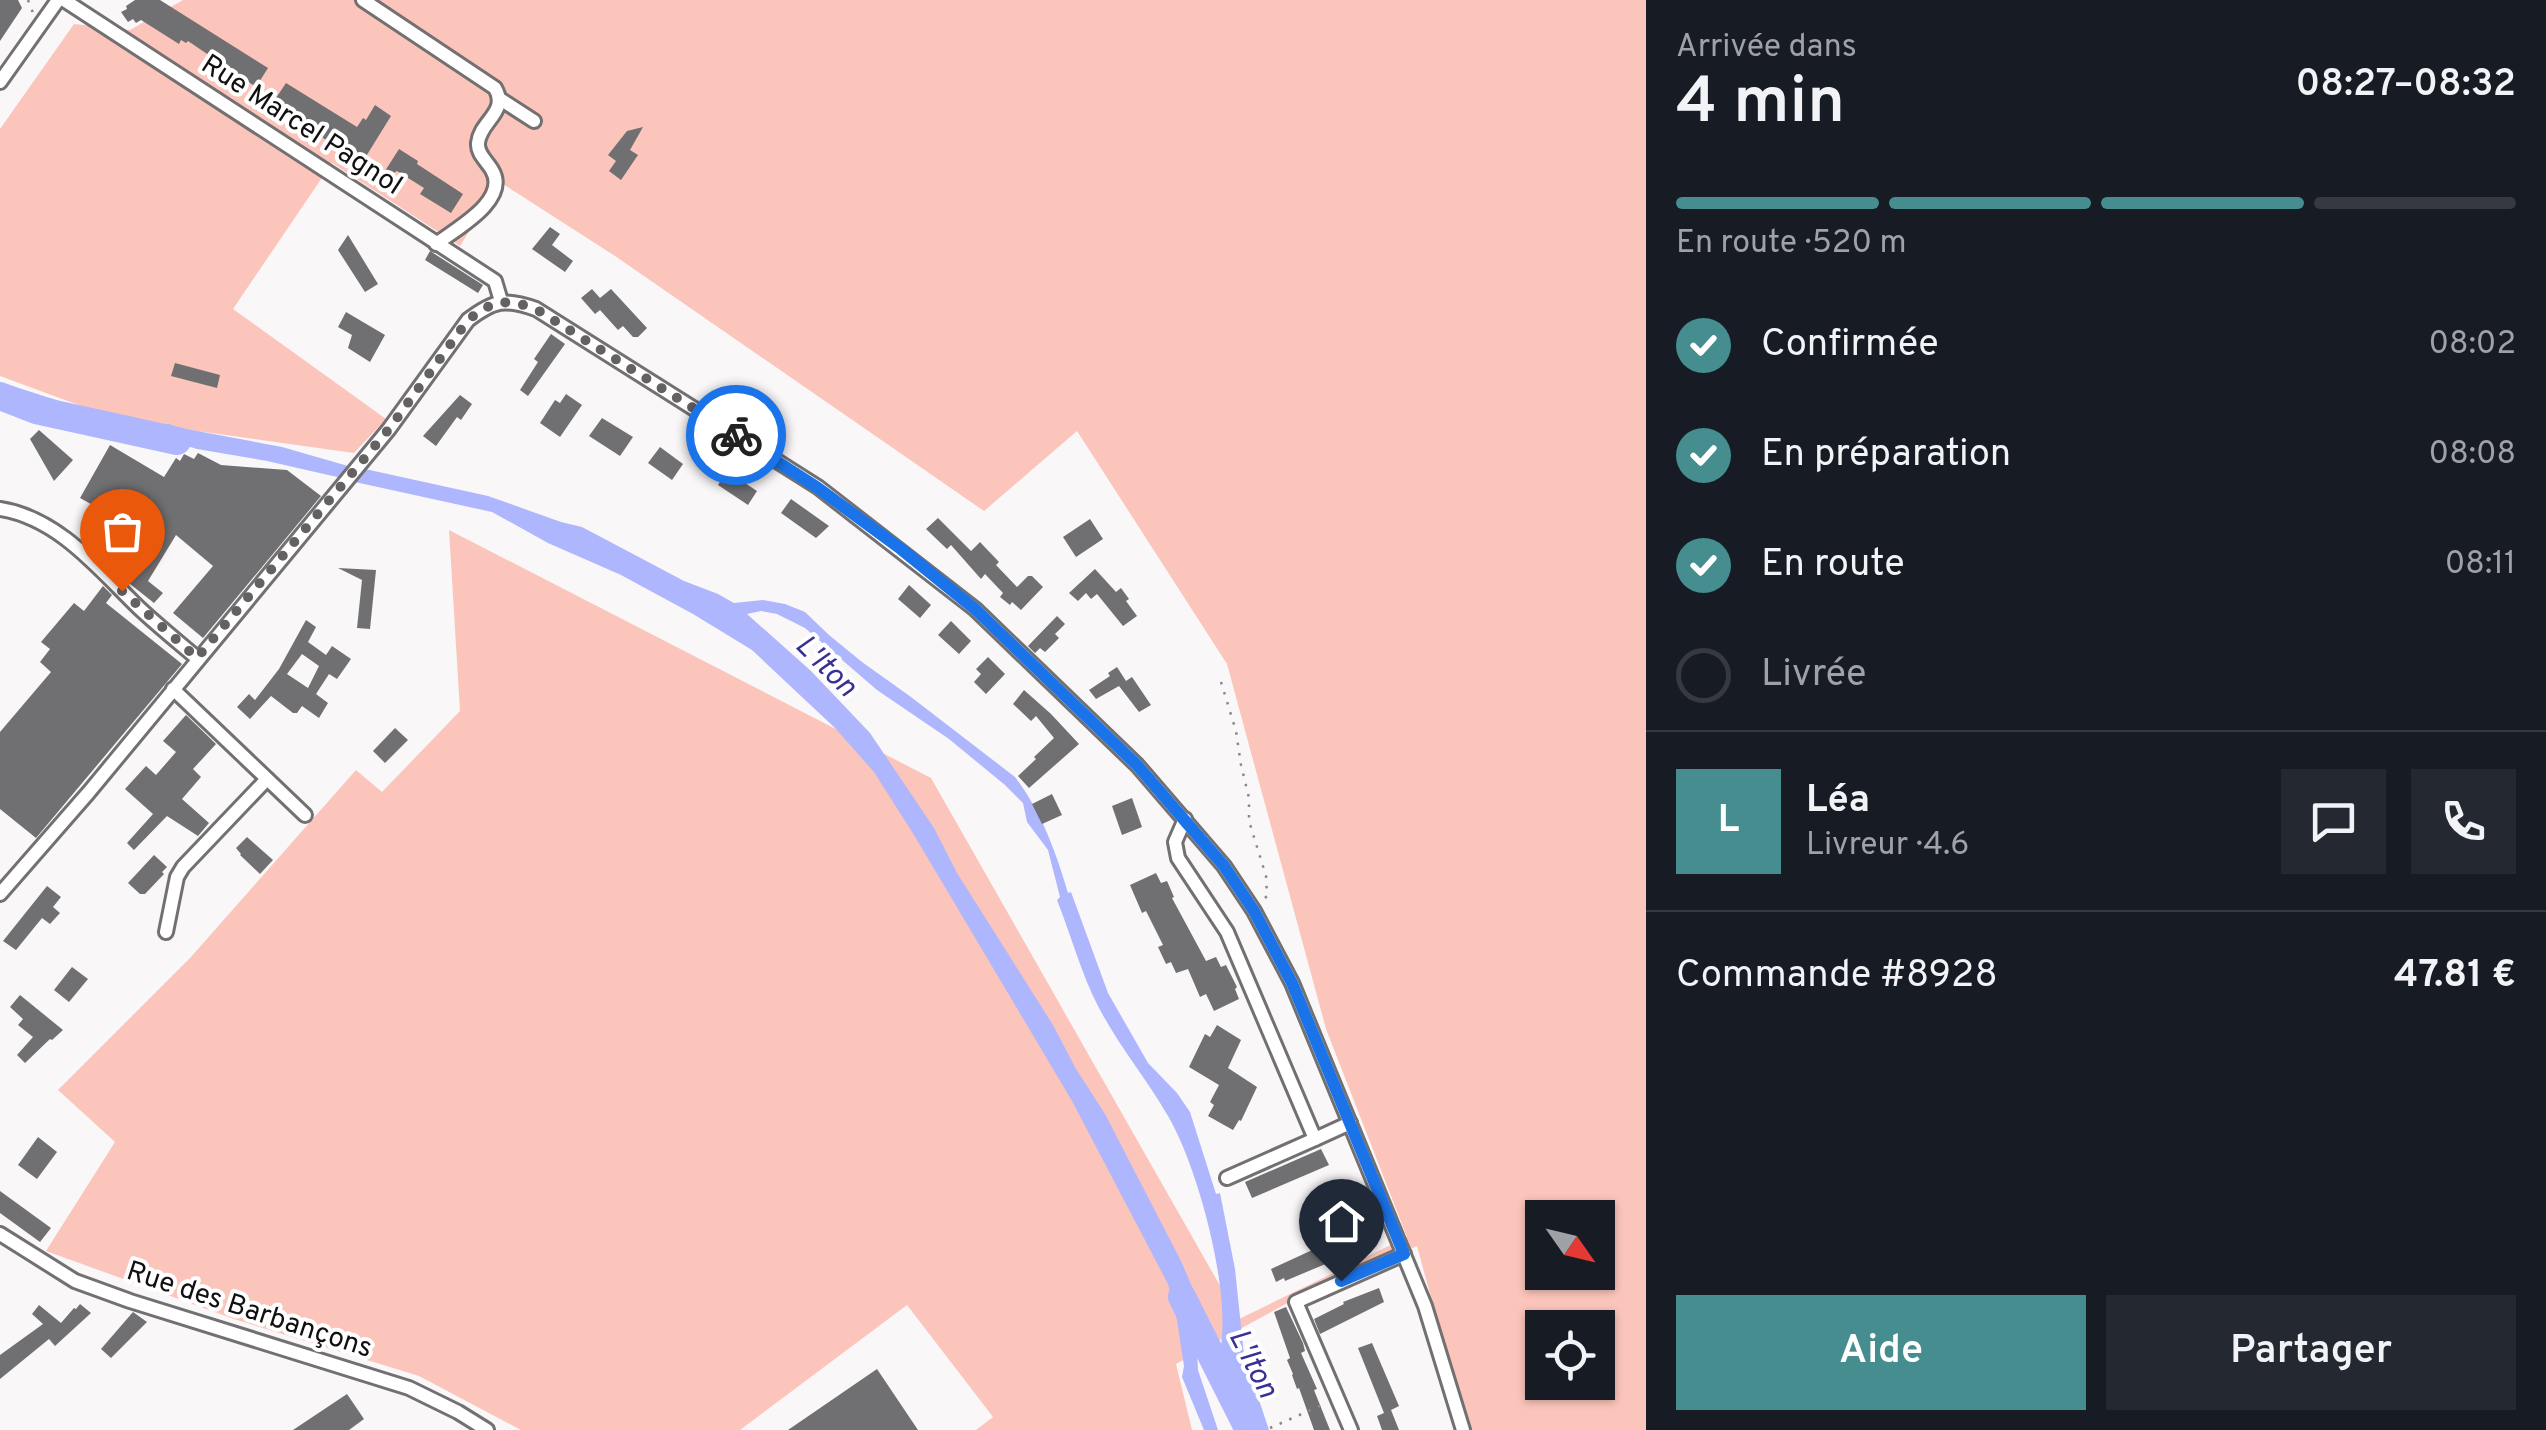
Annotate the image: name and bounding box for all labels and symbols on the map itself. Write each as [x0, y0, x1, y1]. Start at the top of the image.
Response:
street label: Rue Marcel Pagnol [194, 47, 408, 205]
courier [686, 385, 786, 485]
pin [80, 489, 165, 592]
water label: L'Iton [786, 628, 864, 706]
pin [1299, 1179, 1384, 1282]
north arrow [1525, 1200, 1615, 1290]
street label: Rue des Barbançons [122, 1254, 376, 1368]
water label: L'Iton [1219, 1323, 1285, 1405]

